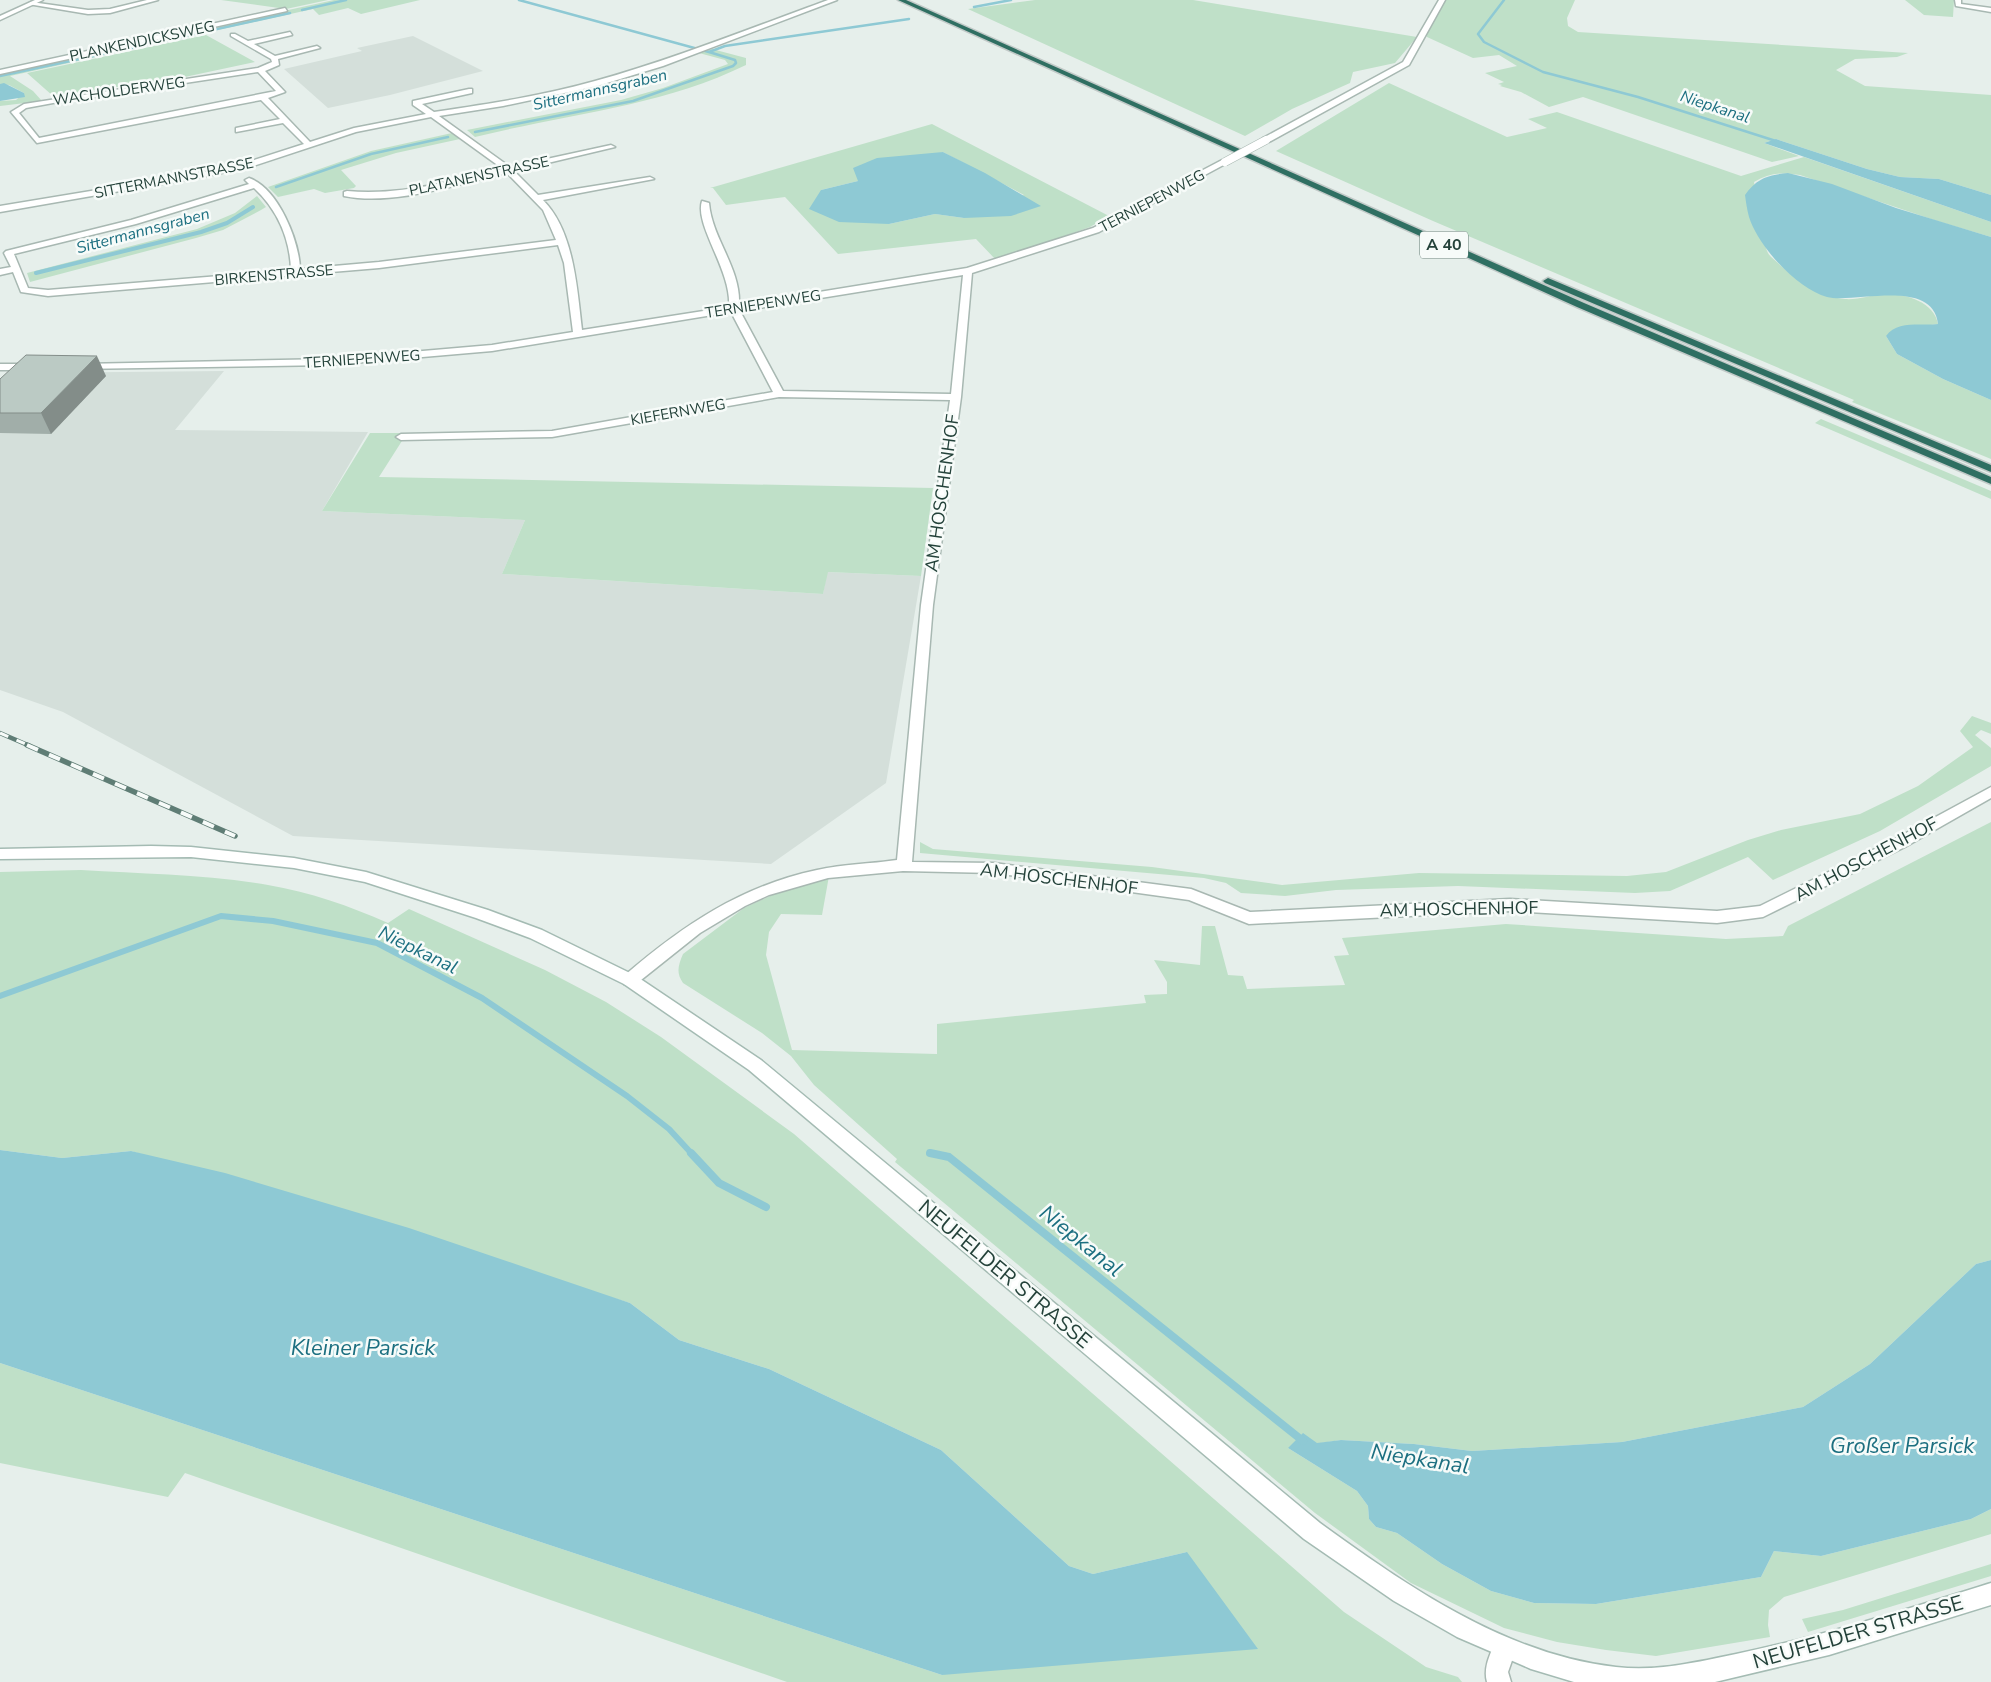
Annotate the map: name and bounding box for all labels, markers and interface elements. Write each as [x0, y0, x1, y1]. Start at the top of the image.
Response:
street label: PLANKENDICKSWEG [68, 16, 216, 66]
water label: Sittermannsgraben [531, 64, 669, 116]
street label: WACHOLDERWEG [52, 72, 186, 110]
water label: Niepkanal [1677, 85, 1753, 129]
street label: PLATANENSTRASSE [407, 151, 551, 201]
street label: SITTERMANNSTRASSE [93, 153, 255, 203]
street label: TERNIEPENWEG [1096, 165, 1208, 237]
water label: Sittermannsgraben [74, 203, 212, 259]
road number: A 40 [1420, 232, 1468, 258]
street label: BIRKENSTRASSE [214, 260, 334, 290]
street label: TERNIEPENWEG [704, 285, 822, 323]
street label: TERNIEPENWEG [303, 345, 421, 373]
street label: KIEFERNWEG [629, 394, 727, 430]
street label: AM HOSCHENHOF [919, 413, 965, 573]
street label: AM HOSCHENHOF [1790, 811, 1942, 907]
street label: AM HOSCHENHOF [979, 857, 1139, 901]
street label: AM HOSCHENHOF [1379, 896, 1539, 922]
water label: Niepkanal [374, 920, 462, 980]
street label: NEUFELDER STRASSE [913, 1193, 1097, 1355]
water label: Niepkanal [1033, 1198, 1129, 1284]
water label: Kleiner Parsick [291, 1333, 436, 1363]
water label: Großer Parsick [1830, 1431, 1975, 1461]
water label: Niepkanal [1369, 1436, 1471, 1482]
street label: NEUFELDER STRASSE [1749, 1589, 1967, 1675]

